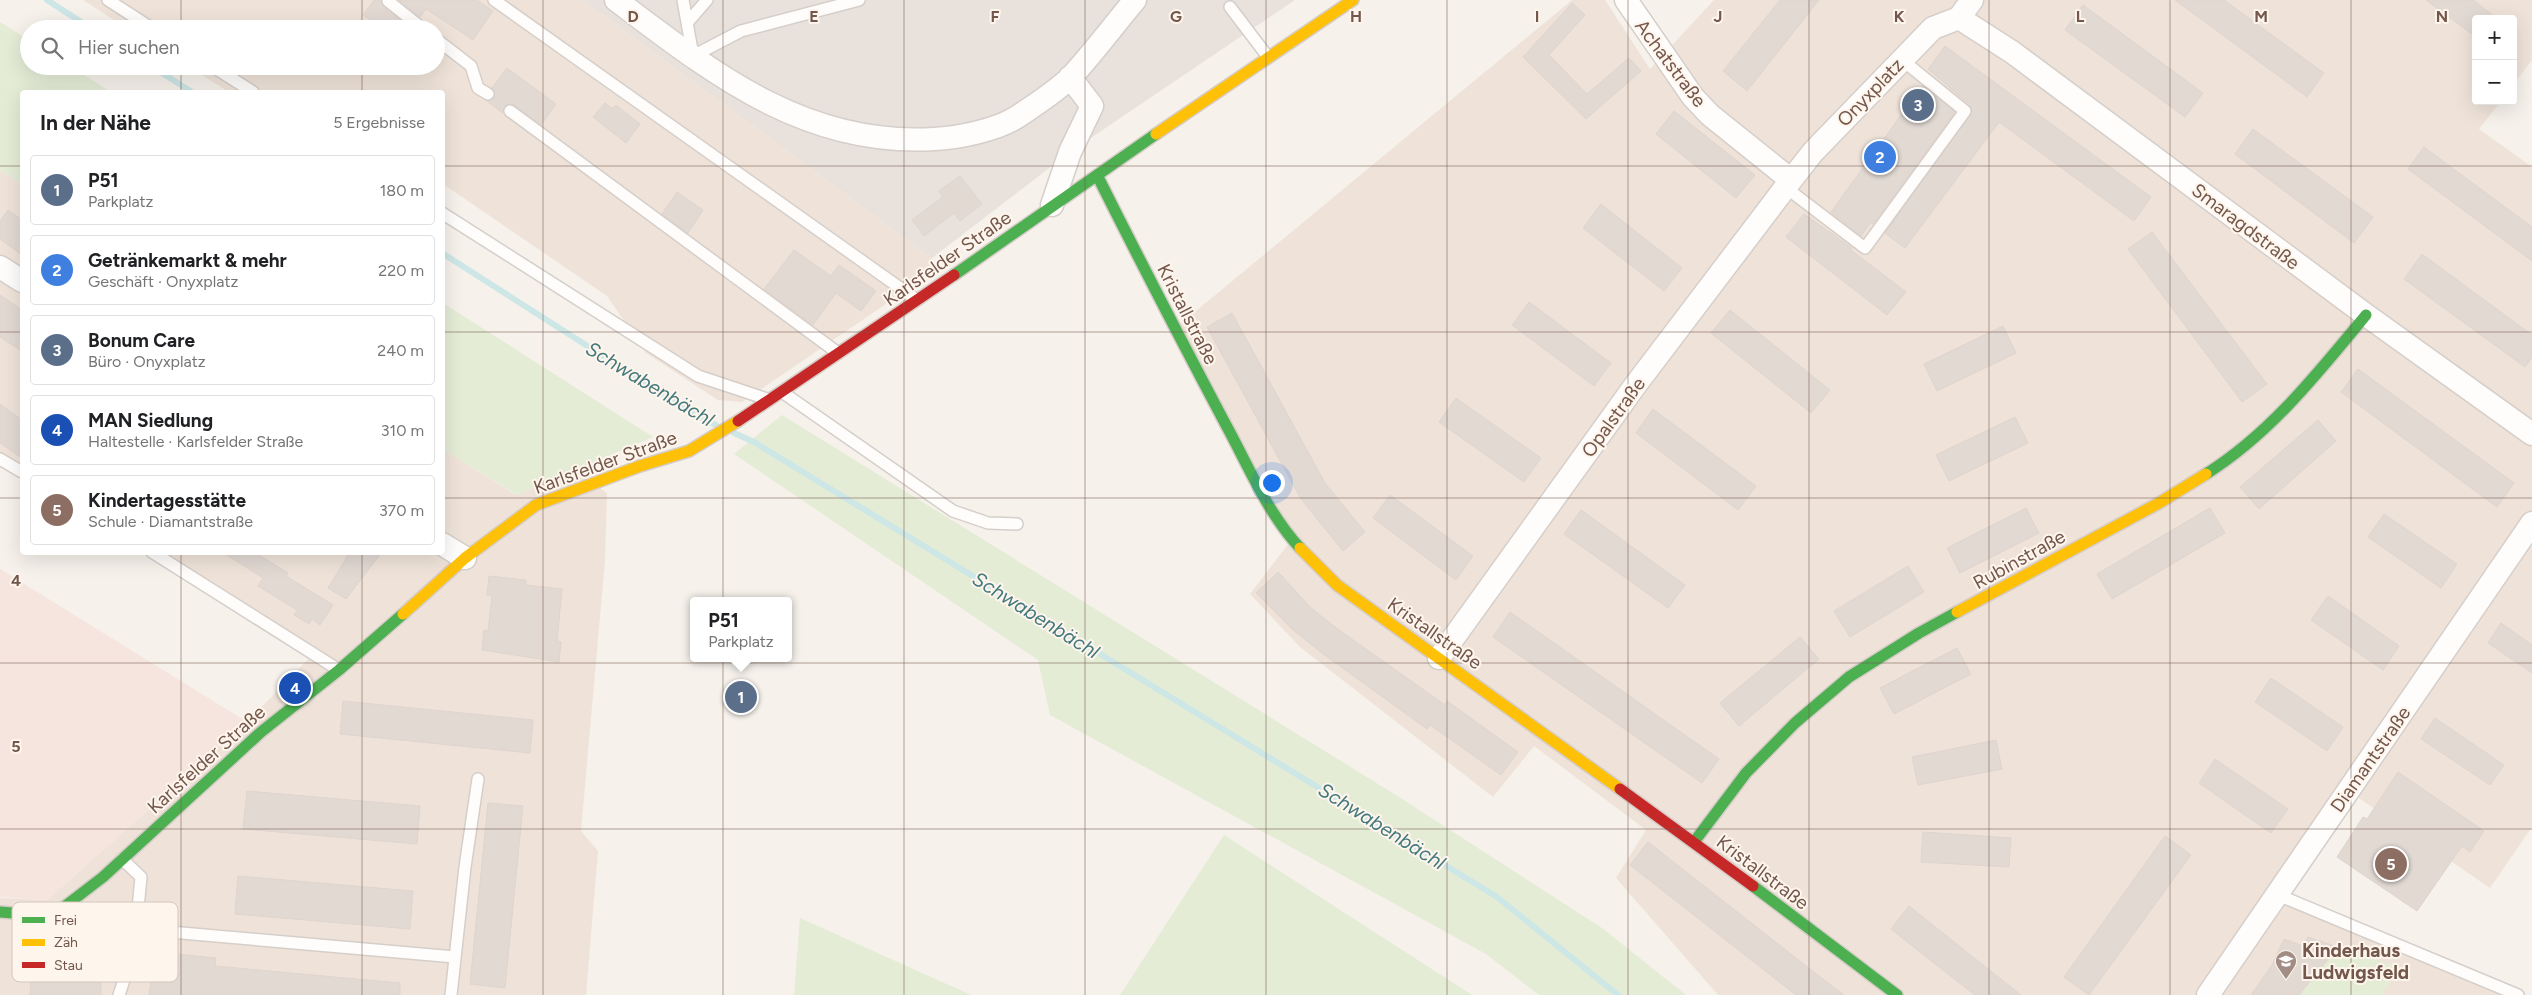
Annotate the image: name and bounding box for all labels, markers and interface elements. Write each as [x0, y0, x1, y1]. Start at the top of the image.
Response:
text: D [627, 7, 639, 26]
text: E [809, 7, 819, 26]
text: F [991, 7, 1000, 26]
text: G [1170, 7, 1182, 26]
text: H [1350, 7, 1362, 26]
text: I [1535, 7, 1539, 26]
text: J [1714, 7, 1722, 26]
text: K [1894, 7, 1905, 26]
text: L [2076, 7, 2085, 26]
text: M [2254, 7, 2268, 26]
text: N [2436, 7, 2448, 26]
street label: Achatstraße [1630, 15, 1711, 112]
map controls [2472, 15, 2517, 105]
button: + [2472, 15, 2517, 60]
search box [20, 20, 445, 75]
icon: search [38, 34, 66, 62]
text: Hier suchen [78, 36, 179, 59]
street label: Onyxplatz [1832, 53, 1908, 131]
button: − [2472, 60, 2517, 105]
pin: 3 [1902, 86, 1934, 124]
text: In der Nähe [40, 110, 151, 135]
text: 5 Ergebnisse [333, 113, 425, 132]
pin: 2 [1864, 138, 1896, 176]
text: P51 [88, 169, 119, 192]
street label: Smaragdstraße [2187, 178, 2304, 274]
text: 1 [54, 181, 60, 200]
text: 180 m [380, 181, 424, 200]
text: Parkplatz [88, 192, 153, 211]
street label: Karlsfelder Straße [879, 206, 1016, 311]
text: Getränkemarkt & mehr [88, 249, 287, 272]
street label: Kristallstraße [1152, 260, 1223, 368]
text: 2 [52, 261, 62, 280]
text: 220 m [378, 261, 424, 280]
text: Geschäft · Onyxplatz [88, 272, 238, 291]
text: Bonum Care [88, 329, 195, 352]
water label: Schwabenbächl [582, 336, 719, 432]
text: 3 [53, 341, 61, 360]
text: 240 m [377, 341, 424, 360]
text: Büro · Onyxplatz [88, 352, 206, 371]
street label: Opalstraße [1577, 373, 1650, 462]
text: MAN Siedlung [88, 409, 213, 432]
text: 4 [52, 421, 62, 440]
text: 310 m [381, 421, 424, 440]
street label: Karlsfelder Straße [530, 426, 680, 499]
text: Haltestelle · Karlsfelder Straße [88, 432, 303, 451]
your location [1259, 470, 1285, 496]
text: Kindertagesstätte [88, 489, 246, 512]
text: 5 [52, 501, 62, 520]
text: 370 m [379, 501, 424, 520]
text: Schule · Diamantstraße [88, 512, 253, 531]
street label: Rubinstraße [1969, 525, 2069, 594]
water label: Schwabenbächl [968, 566, 1104, 664]
text: 4 [11, 571, 21, 590]
street label: Kristallstraße [1383, 593, 1486, 674]
popup [690, 597, 792, 662]
text: P51 [708, 609, 739, 632]
text: Parkplatz [708, 632, 774, 651]
pin: 4 [279, 669, 311, 707]
pin: 1 [725, 678, 757, 716]
street label: Karlsfelder Straße [143, 700, 270, 818]
street label: Diamantstraße [2325, 702, 2415, 817]
text: 5 [11, 737, 21, 756]
water label: Schwabenbächl [1314, 777, 1450, 875]
street label: Kristallstraße [1712, 830, 1813, 915]
pin: 5 [2375, 845, 2407, 883]
legend [12, 902, 178, 982]
text: Frei [54, 912, 77, 929]
text: Zäh [54, 934, 78, 951]
place label: Kinderhaus Ludwigsfeld [2302, 939, 2409, 984]
school or university icon: Kinderhaus Ludwigsfeld [2274, 949, 2298, 980]
text: Stau [54, 957, 83, 974]

